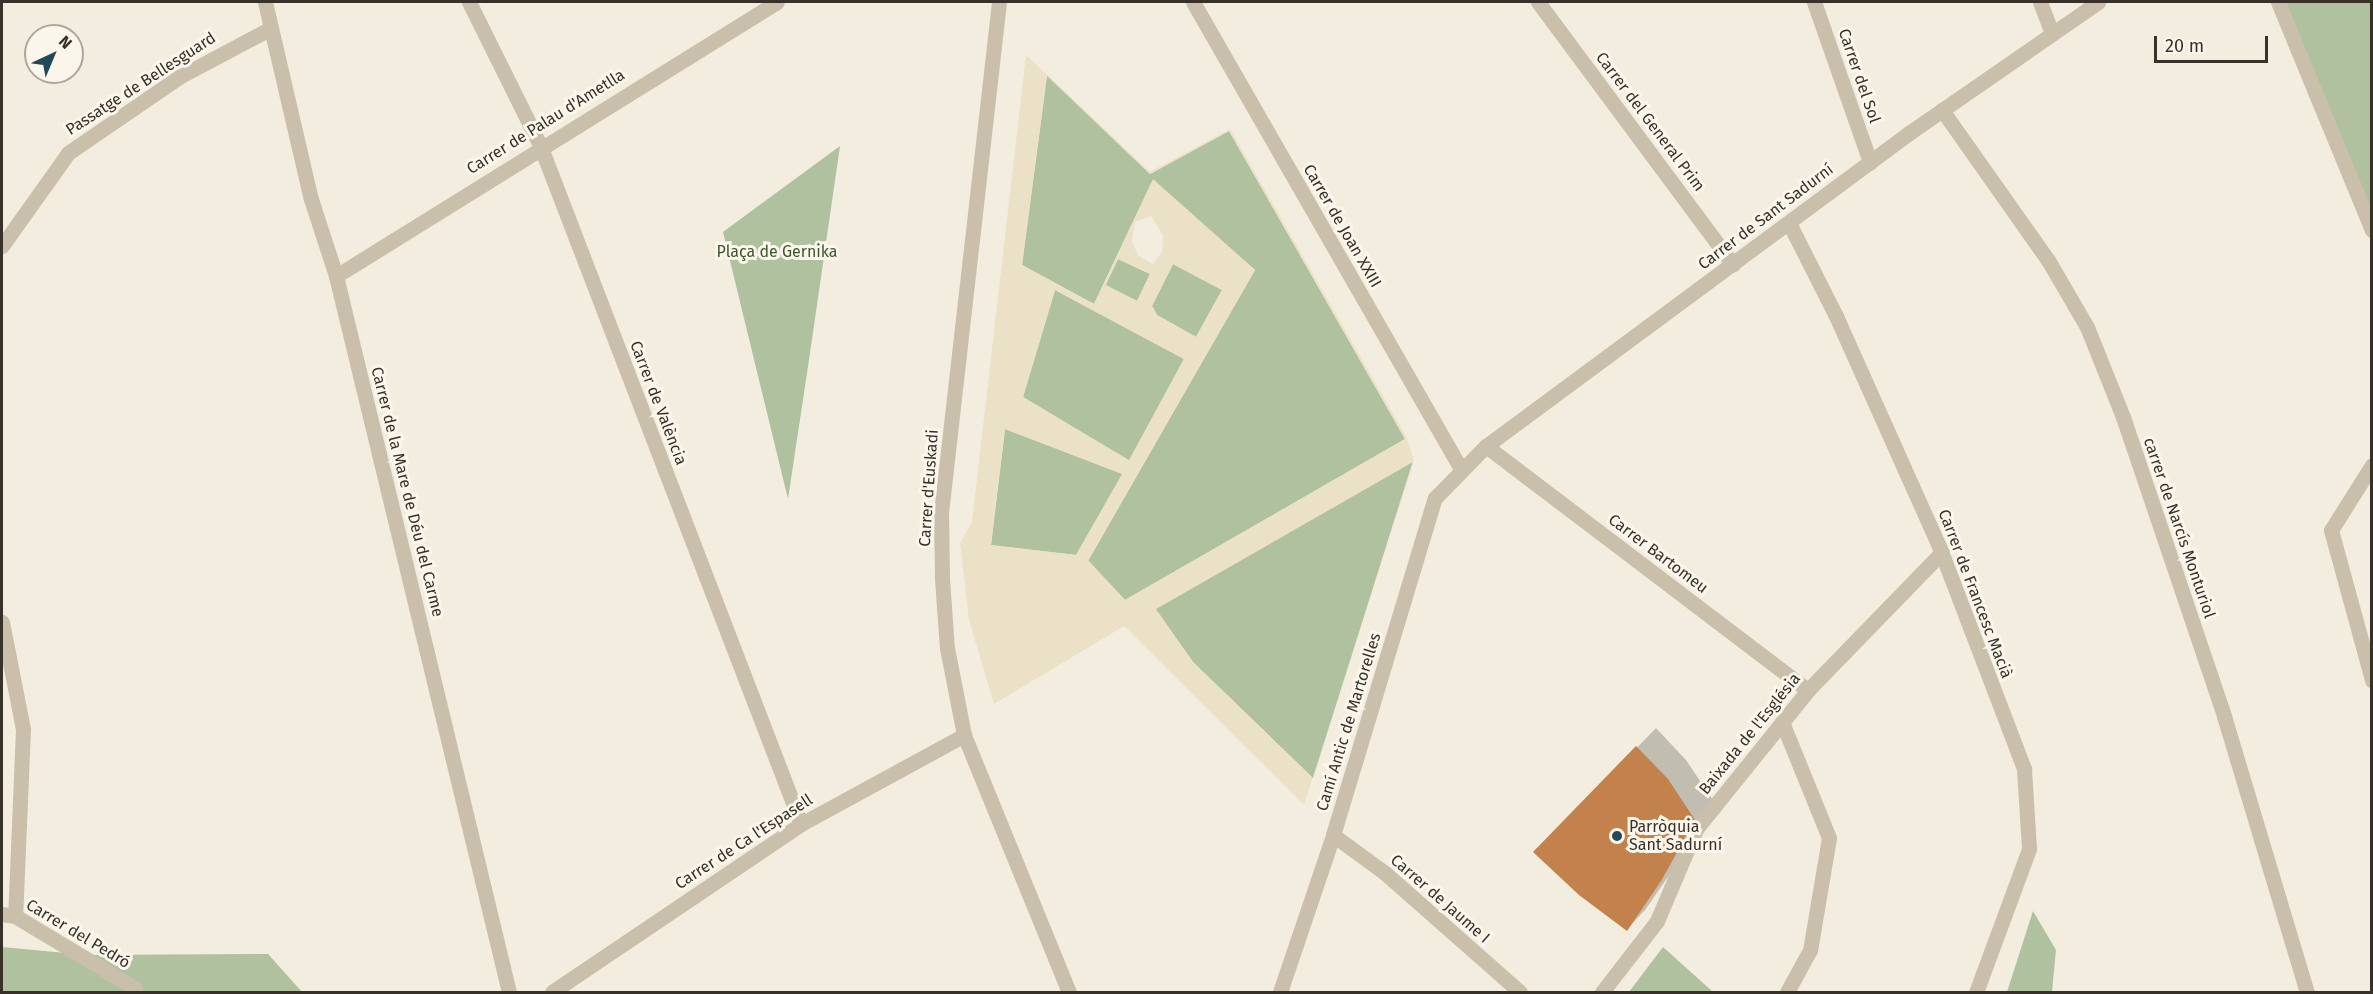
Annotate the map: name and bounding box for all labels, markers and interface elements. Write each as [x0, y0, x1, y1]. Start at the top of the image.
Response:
north arrow [24, 24, 84, 84]
scale bar [2157, 24, 2271, 62]
street label: Carrer del Sol [1834, 26, 1884, 126]
street label: Passatge de Bellesguard [62, 28, 220, 140]
text: N [55, 32, 76, 53]
text: 20 m [2165, 35, 2204, 57]
street label: Carrer del General Prim [1591, 49, 1709, 195]
street label: Carrer de Palau d'Ametlla [463, 65, 629, 179]
street label: Carrer de Sant Sadurní [1695, 160, 1837, 274]
street label: Carrer de Joan XXIII [1299, 161, 1385, 291]
park label: Plaça de Gernika [717, 242, 837, 262]
street label: Carrer de València [625, 338, 691, 468]
street label: Carrer de la Mare de Déu del Carme [367, 365, 447, 619]
street label: Carrer d'Euskadi [915, 429, 943, 547]
street label: carrer de Narcís Monturiol [2139, 435, 2219, 621]
street label: Carrer de Francesc Macià [1934, 507, 2016, 681]
street label: Carrer Bartomeu [1604, 510, 1712, 598]
street label: Camí Antic de Martorelles [1313, 631, 1385, 813]
street label: Baixada de l'Església [1695, 669, 1805, 799]
street label: Carrer de Ca l'Espasell [672, 790, 816, 894]
place label: Parròquia Sant Sadurní [1629, 817, 1722, 855]
marker: Parròquia Sant Sadurní [1610, 829, 1624, 843]
street label: Carrer de Jaume I [1386, 851, 1494, 947]
street label: Carrer del Pedró [23, 895, 133, 973]

